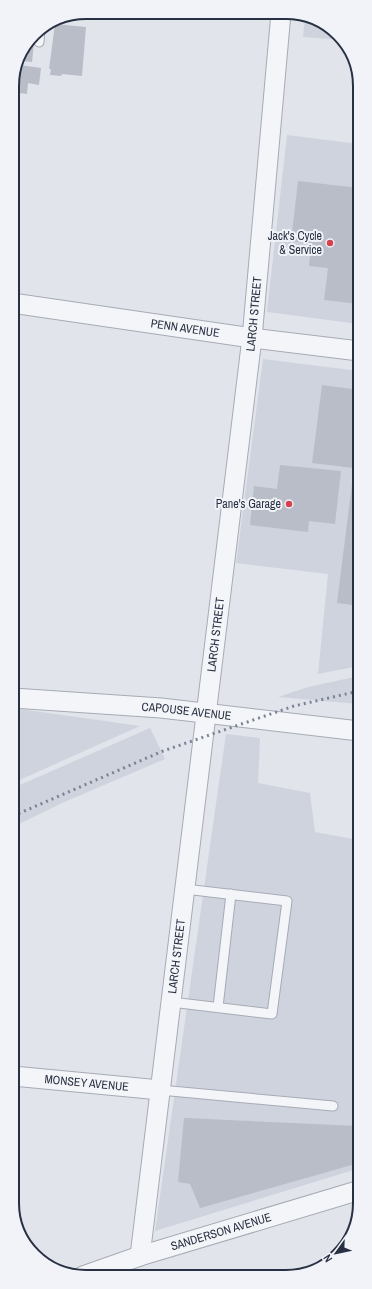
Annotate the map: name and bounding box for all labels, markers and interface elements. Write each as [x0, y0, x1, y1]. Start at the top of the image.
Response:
place label: Jack's Cycle & Service [268, 228, 322, 258]
marker: Jack's Cycle & Service [325, 238, 335, 248]
street label: LARCH STREET [242, 276, 265, 352]
street label: PENN AVENUE [150, 315, 221, 341]
place label: Pane's Garage [216, 496, 281, 512]
marker: Pane's Garage [284, 499, 294, 509]
street label: LARCH STREET [203, 596, 228, 673]
street label: CAPOUSE AVENUE [141, 699, 232, 724]
street label: LARCH STREET [164, 918, 189, 994]
street label: MONSEY AVENUE [44, 1071, 130, 1095]
street label: SANDERSON AVENUE [169, 1209, 273, 1254]
north arrow [316, 1233, 356, 1273]
text: N [320, 1252, 335, 1265]

